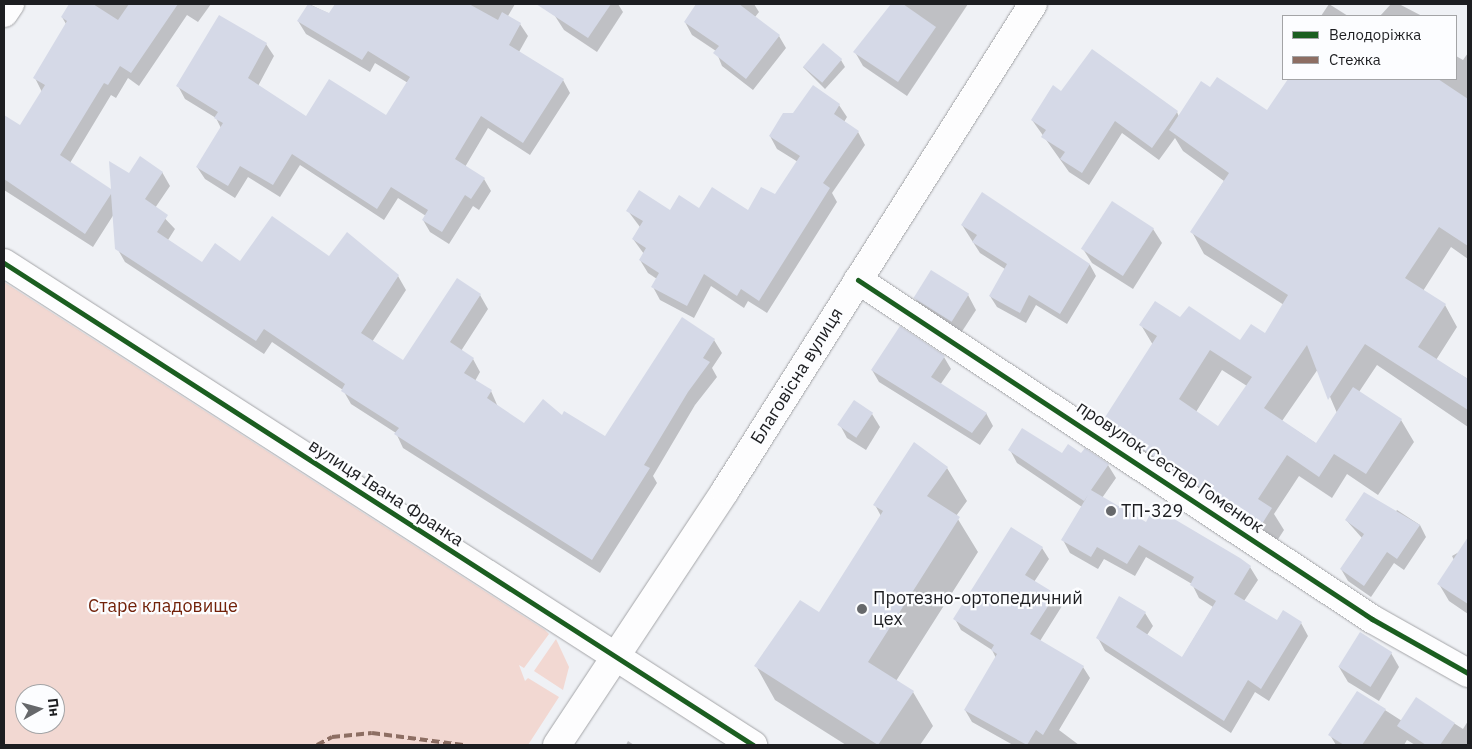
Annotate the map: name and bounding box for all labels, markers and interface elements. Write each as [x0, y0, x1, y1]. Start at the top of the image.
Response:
legend [1282, 15, 1457, 80]
text: Велодоріжка [1329, 25, 1421, 44]
text: Стежка [1329, 50, 1381, 69]
street label: Благовісна вулиця [746, 304, 848, 448]
street label: провулок Сестер Гоменюк [1072, 396, 1268, 538]
street label: вулиця Івана Франка [304, 435, 468, 551]
place label: ТП-329 [1121, 500, 1183, 522]
marker: ТП-329 [1105, 505, 1117, 517]
place label: Протезно-ортопедичний цех [873, 588, 1083, 630]
park label: Старе кладовище [88, 595, 238, 617]
marker: Протезно-ортопедичний цех [855, 602, 869, 616]
north arrow [15, 684, 65, 734]
text: Пн [44, 697, 64, 718]

